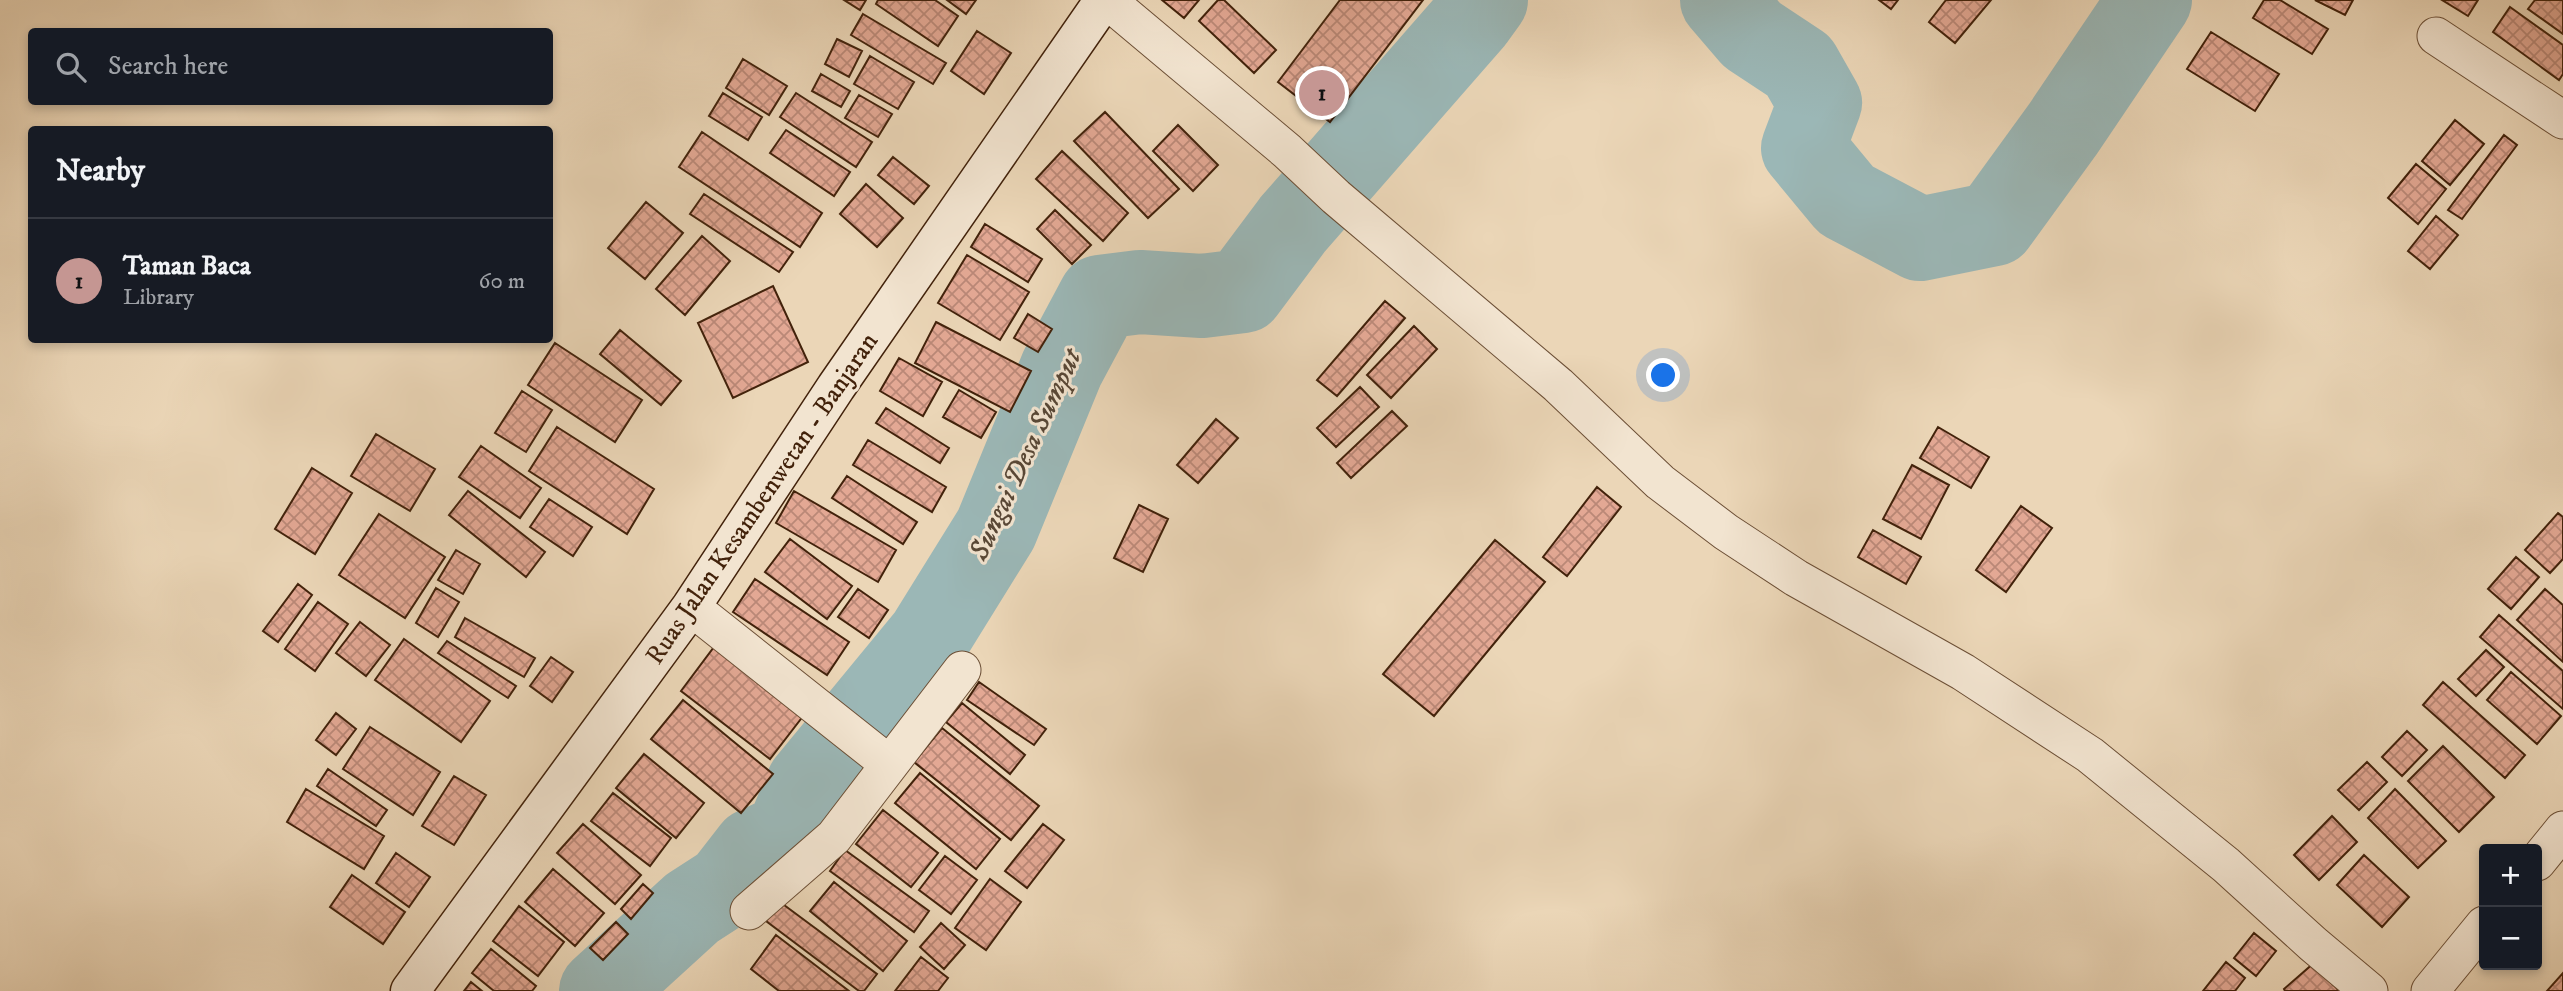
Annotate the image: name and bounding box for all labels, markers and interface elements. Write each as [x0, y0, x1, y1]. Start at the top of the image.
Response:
search box [28, 28, 553, 105]
icon: search [52, 48, 90, 86]
text: Search here [108, 50, 228, 83]
pin: 1 [1299, 67, 1345, 119]
text: Nearby [56, 153, 145, 190]
text: Taman Baca [123, 250, 251, 283]
text: 1 [75, 267, 83, 296]
text: 60 m [478, 267, 525, 296]
text: Library [123, 283, 194, 312]
street label: Ruas Jalan Kesambenwetan - Banjaran [639, 326, 886, 671]
water label: Sungai Desa Sumput [961, 341, 1091, 567]
your location [1646, 358, 1680, 392]
map controls [2479, 844, 2542, 970]
button: + [2479, 844, 2542, 907]
button: − [2479, 907, 2542, 970]

